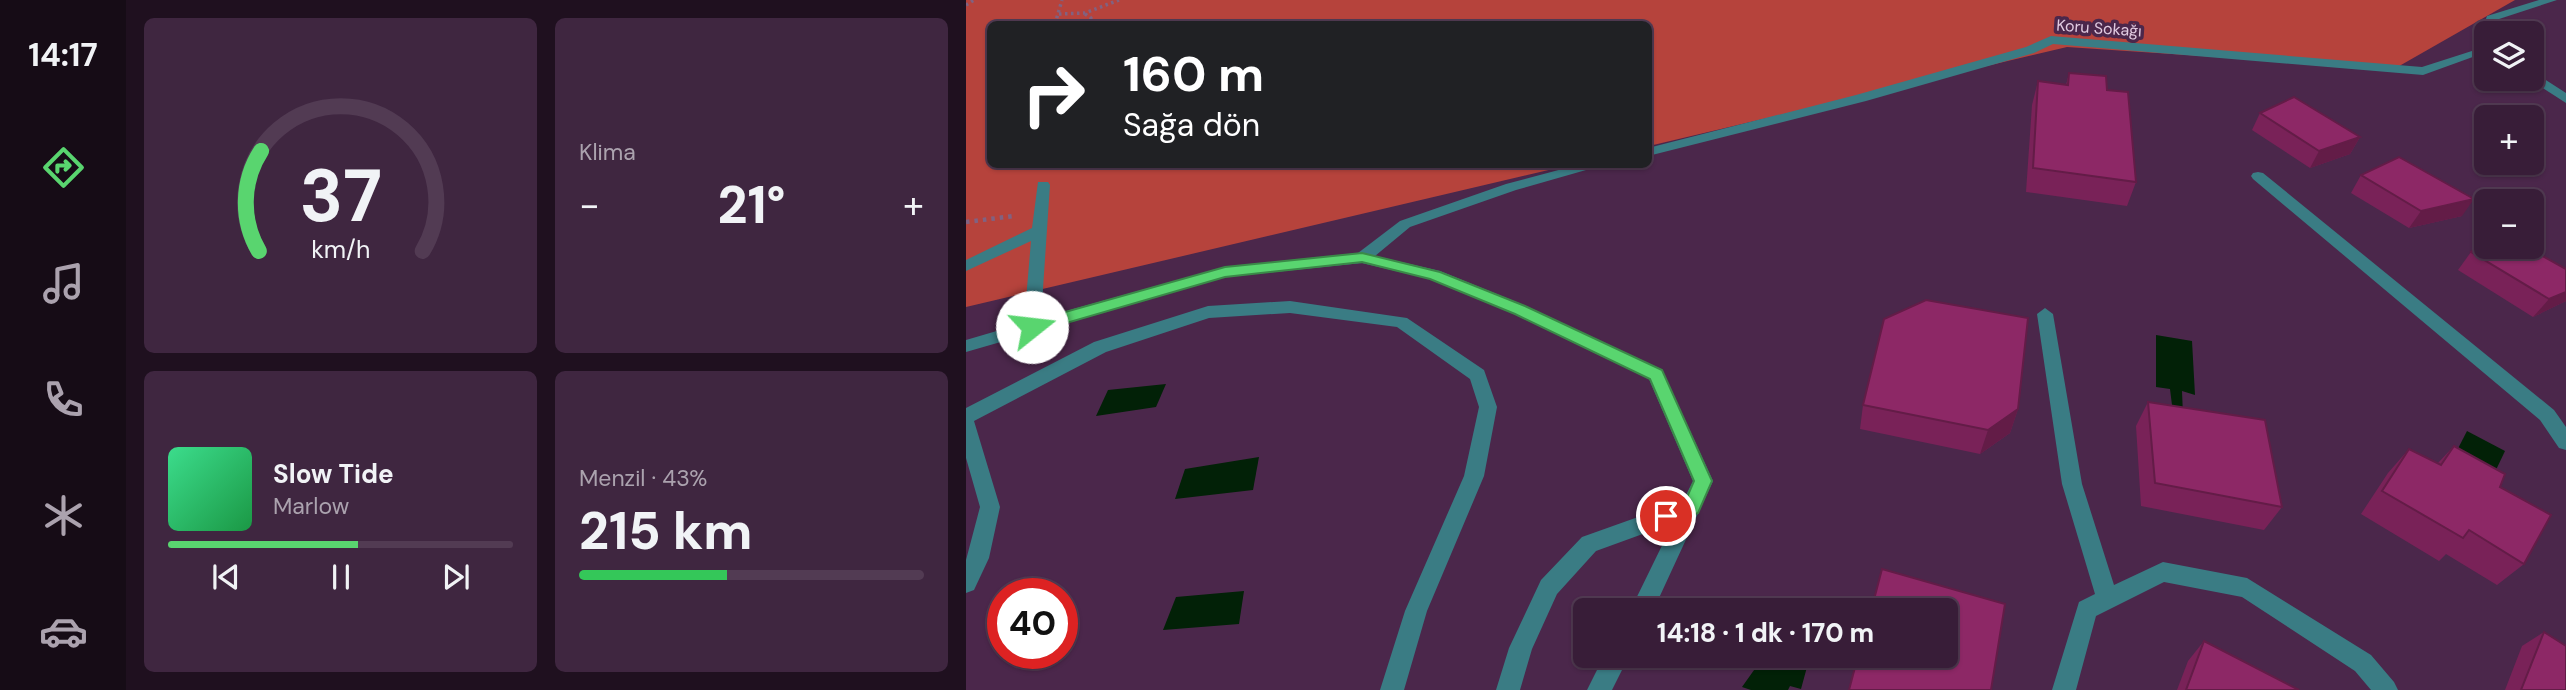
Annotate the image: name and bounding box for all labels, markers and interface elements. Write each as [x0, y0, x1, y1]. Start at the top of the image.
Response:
street label: Koru Sokağı [2056, 15, 2142, 41]
map controls [2474, 21, 2544, 259]
button: layers [2474, 21, 2544, 91]
text: 14:17 [28, 34, 98, 76]
text: 160 m [1123, 42, 1264, 106]
icon: right [1008, 49, 1099, 140]
text: Sağa dön [1123, 104, 1260, 146]
button: + [2474, 105, 2544, 175]
text: Klima [579, 137, 636, 167]
icon: directions [39, 143, 88, 192]
text: 37 [299, 150, 382, 245]
text: 21° [717, 171, 786, 239]
text: − [579, 180, 600, 230]
text: + [903, 180, 924, 230]
button: − [2474, 189, 2544, 259]
text: km/h [311, 233, 370, 266]
icon: music [39, 259, 88, 308]
position arrow [995, 290, 1069, 364]
icon: phone [39, 375, 88, 424]
text: Slow Tide [273, 457, 394, 491]
text: Menzil · 43% [579, 463, 707, 493]
pin [1636, 486, 1696, 546]
icon: climate [39, 491, 88, 540]
text: Marlow [273, 491, 349, 521]
text: 215 km [579, 497, 752, 565]
icon: arrive [1647, 497, 1685, 535]
icon: previous [207, 558, 245, 596]
icon: pause [322, 558, 360, 596]
icon: next [437, 558, 475, 596]
speed limit sign: 40 [987, 578, 1078, 669]
icon: car [39, 607, 88, 656]
text: 14:18 · 1 dk · 170 m [1657, 616, 1874, 650]

